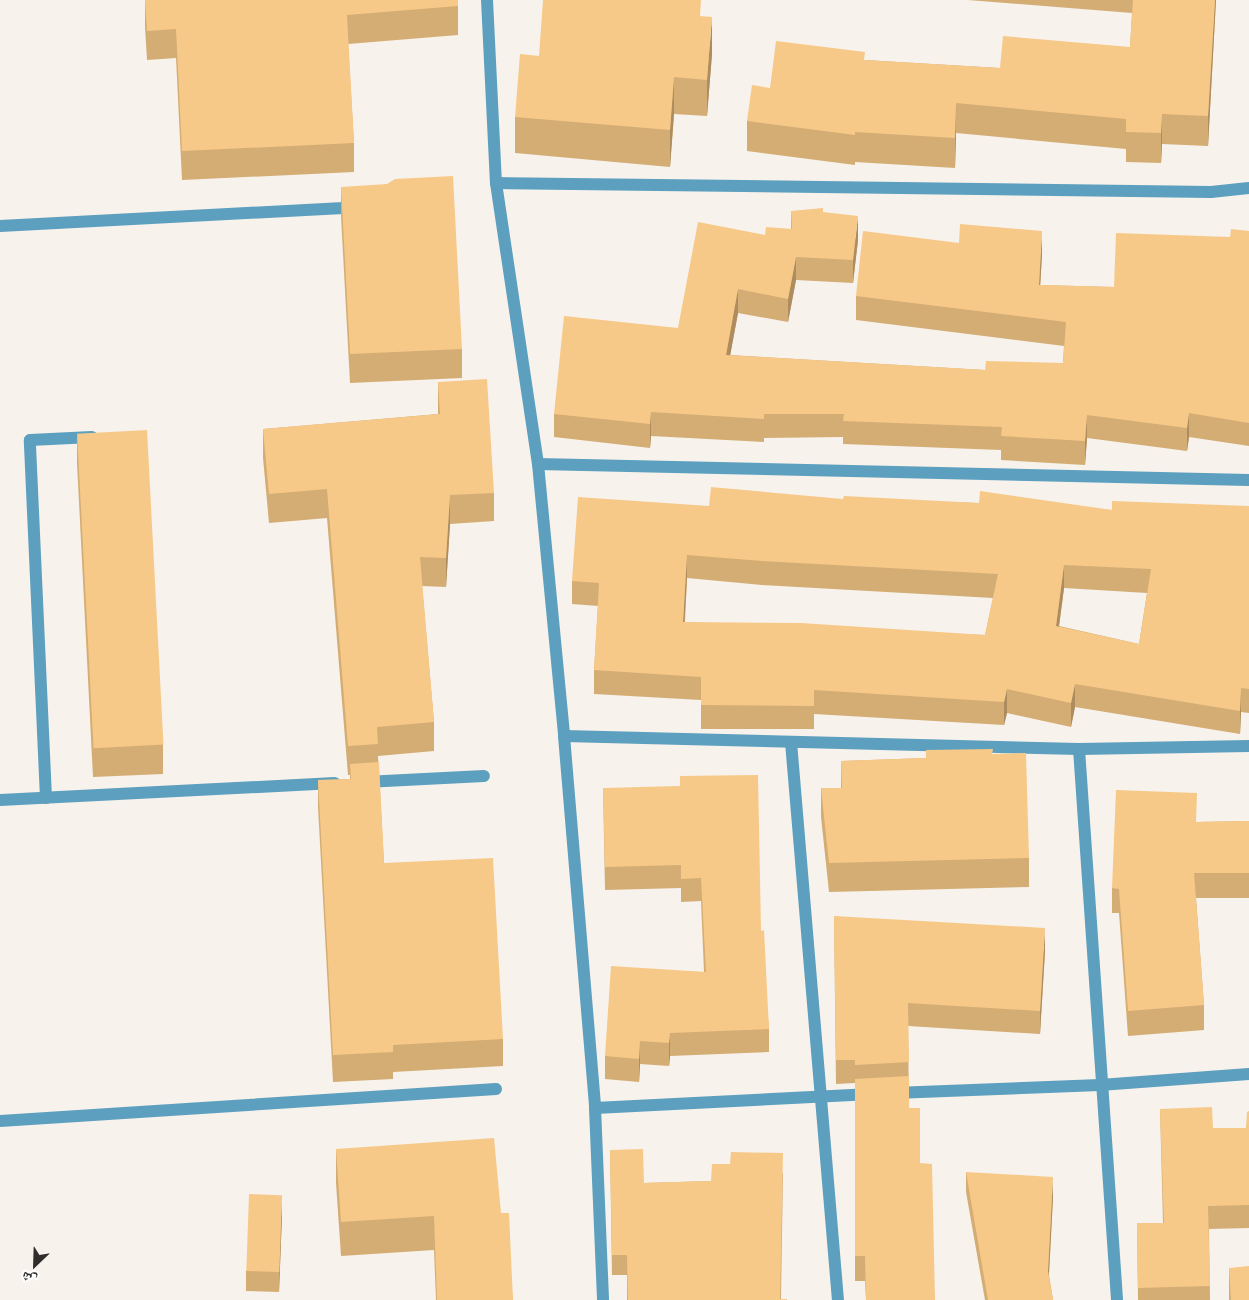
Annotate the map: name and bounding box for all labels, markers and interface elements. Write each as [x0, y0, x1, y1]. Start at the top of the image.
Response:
north arrow [10, 1240, 60, 1290]
text: ش [19, 1268, 39, 1289]

